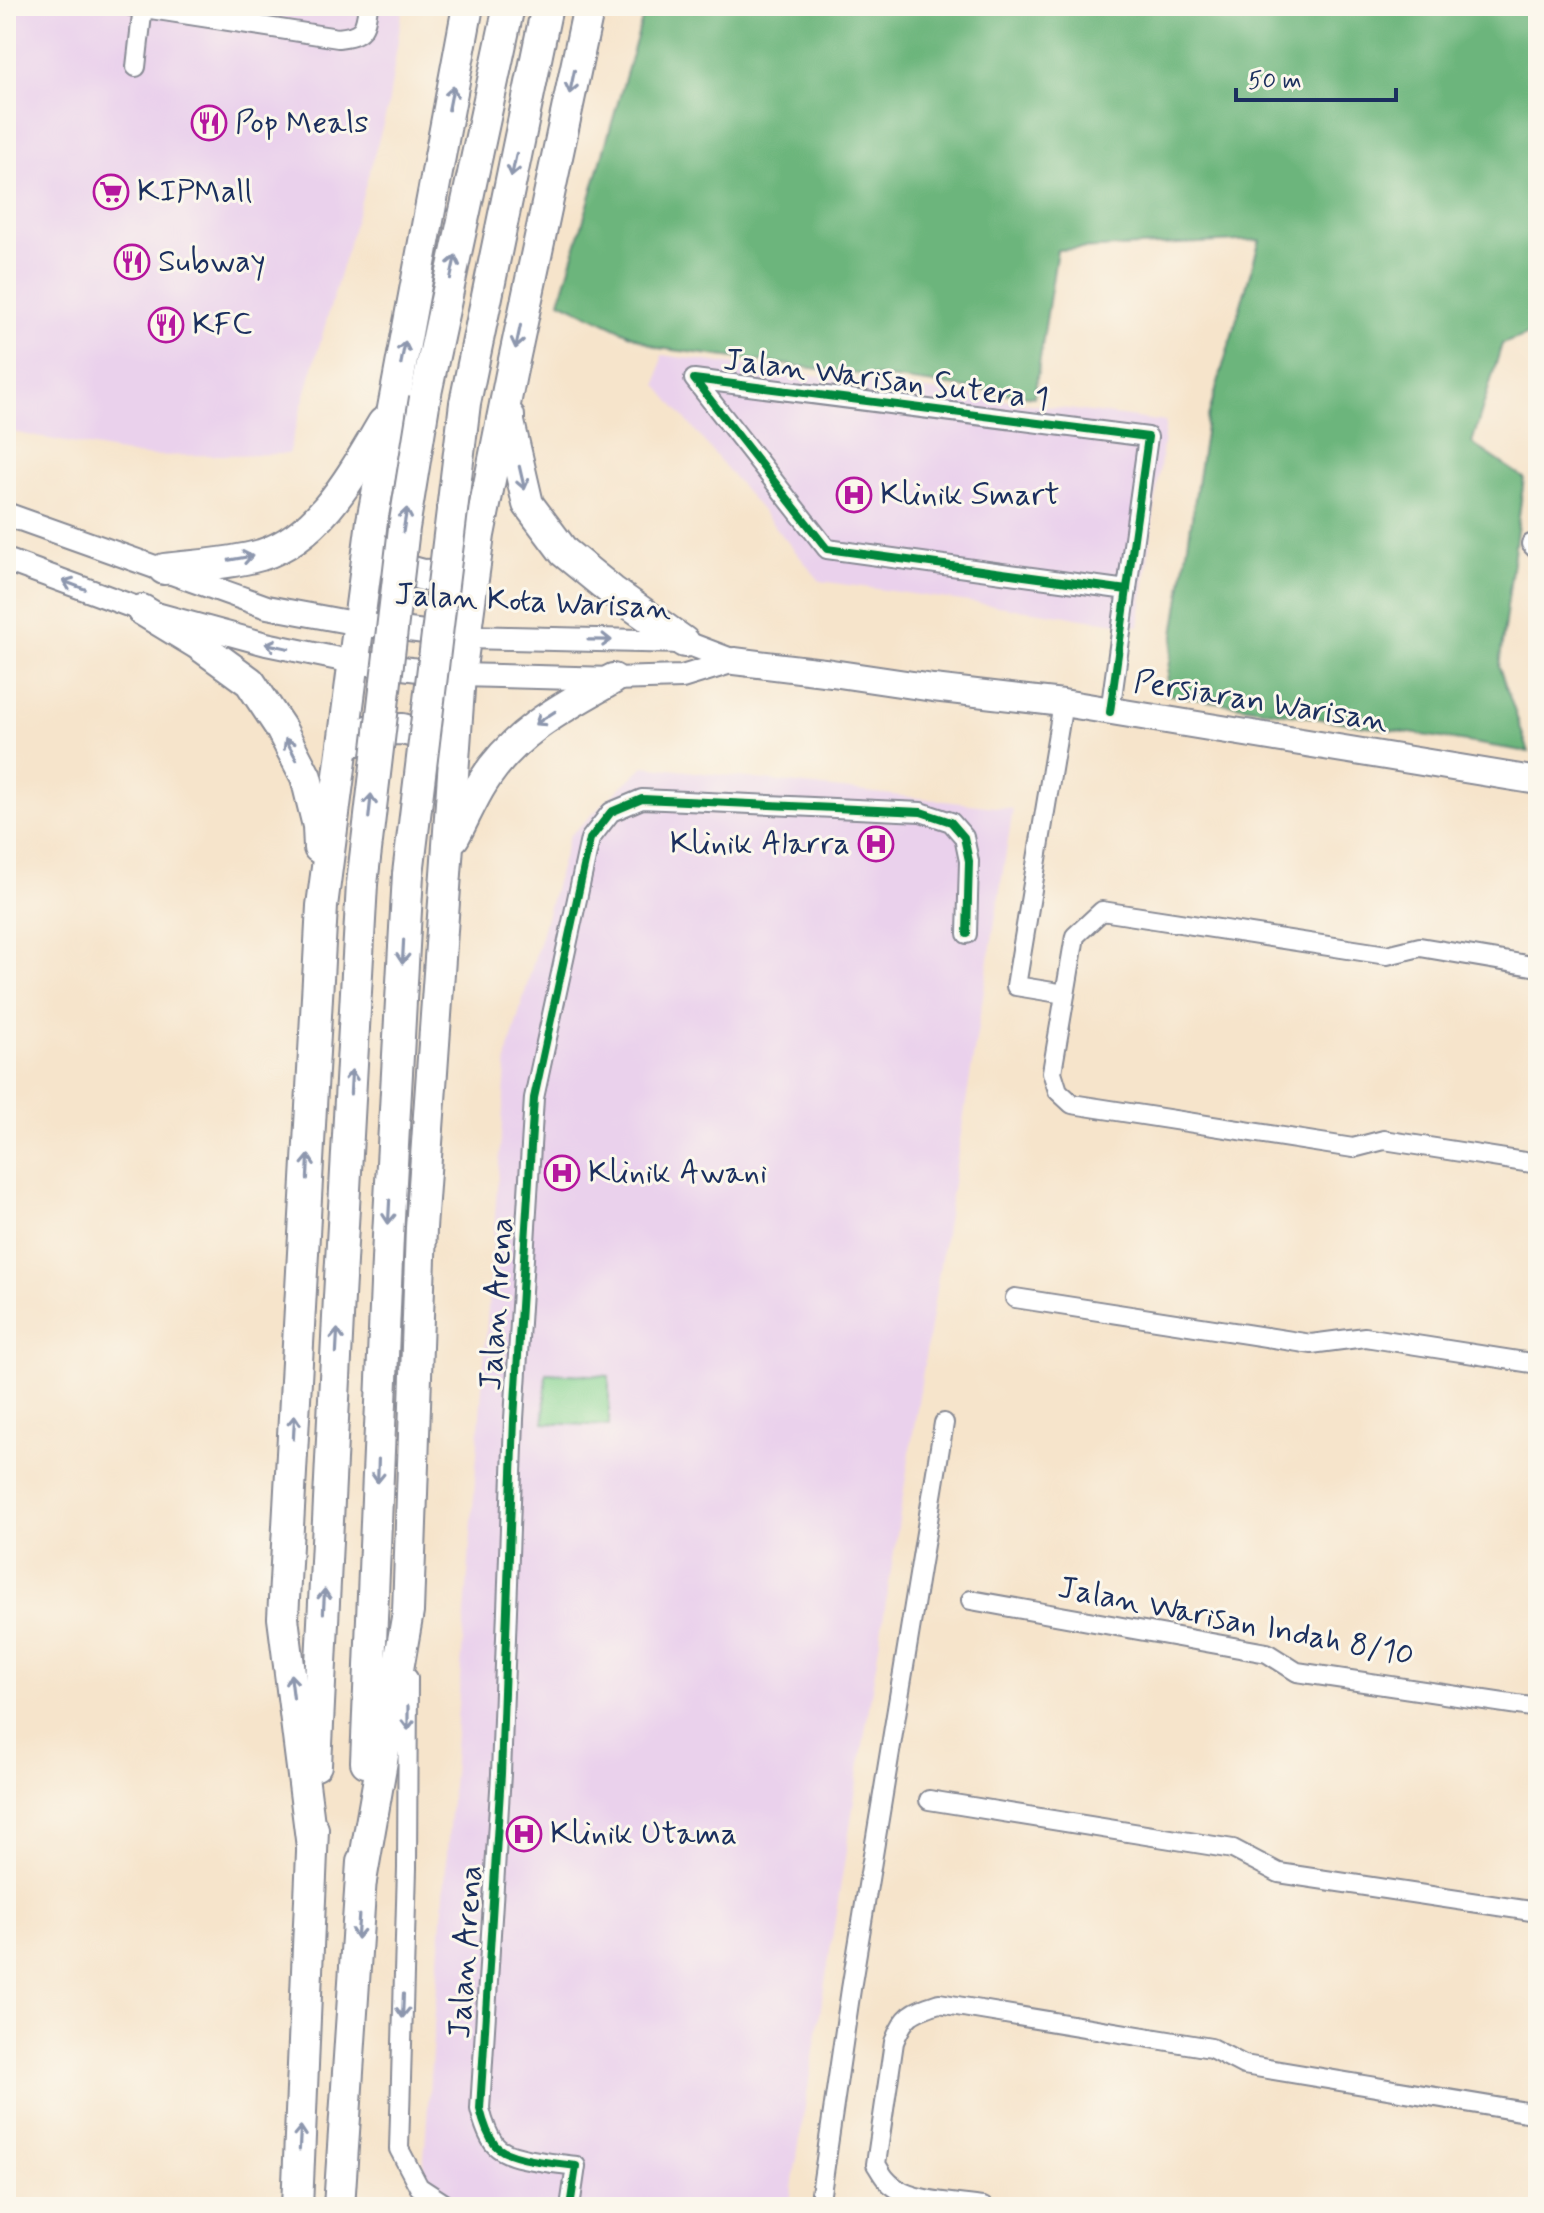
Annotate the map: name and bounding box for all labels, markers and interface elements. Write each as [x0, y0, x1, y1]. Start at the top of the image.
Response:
scale bar [1236, 52, 1396, 102]
text: 50 m [1248, 66, 1302, 97]
one-way arrow [564, 69, 579, 95]
one-way arrow [444, 85, 459, 111]
place label: Pop Meals [235, 102, 369, 144]
restaurant icon: Pop Meals [190, 104, 228, 142]
one-way arrow [506, 151, 521, 177]
place label: KIPMall [137, 171, 252, 213]
supermarket icon: KIPMall [92, 173, 130, 211]
place label: Subway [158, 241, 266, 283]
restaurant icon: Subway [113, 243, 151, 281]
one-way arrow [446, 254, 461, 280]
place label: KFC [192, 304, 252, 346]
restaurant icon: KFC [147, 306, 185, 344]
one-way arrow [510, 323, 525, 349]
street label: Jalan Warisan Sutera 1 [721, 339, 1051, 421]
one-way arrow [397, 341, 412, 366]
one-way arrow [515, 465, 530, 490]
place label: Klinik Smart [880, 474, 1060, 516]
hospital icon: Klinik Smart [835, 476, 873, 514]
one-way arrow [398, 508, 413, 533]
one-way arrow [228, 550, 254, 565]
street label: Jalan Kota Warisan [394, 574, 672, 630]
one-way arrow [62, 577, 87, 591]
one-way arrow [586, 632, 613, 648]
one-way arrow [265, 638, 290, 653]
street label: Persiaran Warisan [1131, 661, 1391, 743]
one-way arrow [535, 710, 557, 726]
one-way arrow [283, 738, 299, 761]
one-way arrow [363, 793, 378, 820]
place label: Klinik Alarra [670, 823, 850, 865]
hospital icon: Klinik Alarra [857, 825, 895, 863]
one-way arrow [396, 938, 411, 965]
one-way arrow [344, 1069, 359, 1095]
place label: Klinik Awani [588, 1152, 767, 1194]
one-way arrow [301, 1154, 316, 1181]
hospital icon: Klinik Awani [543, 1154, 581, 1192]
one-way arrow [381, 1198, 396, 1224]
street label: Jalan Arena [470, 1216, 524, 1392]
one-way arrow [329, 1328, 344, 1355]
one-way arrow [287, 1414, 302, 1441]
one-way arrow [370, 1457, 385, 1484]
street label: Jalan Warisan Indah 8/10 [1055, 1567, 1417, 1677]
one-way arrow [317, 1588, 332, 1615]
one-way arrow [284, 1674, 299, 1699]
one-way arrow [400, 1704, 416, 1731]
place label: Klinik Utama [550, 1813, 737, 1855]
hospital icon: Klinik Utama [505, 1815, 543, 1853]
street label: Jalan Arena [439, 1864, 493, 2040]
one-way arrow [350, 1913, 365, 1940]
one-way arrow [395, 1992, 411, 2019]
one-way arrow [293, 2125, 308, 2152]

